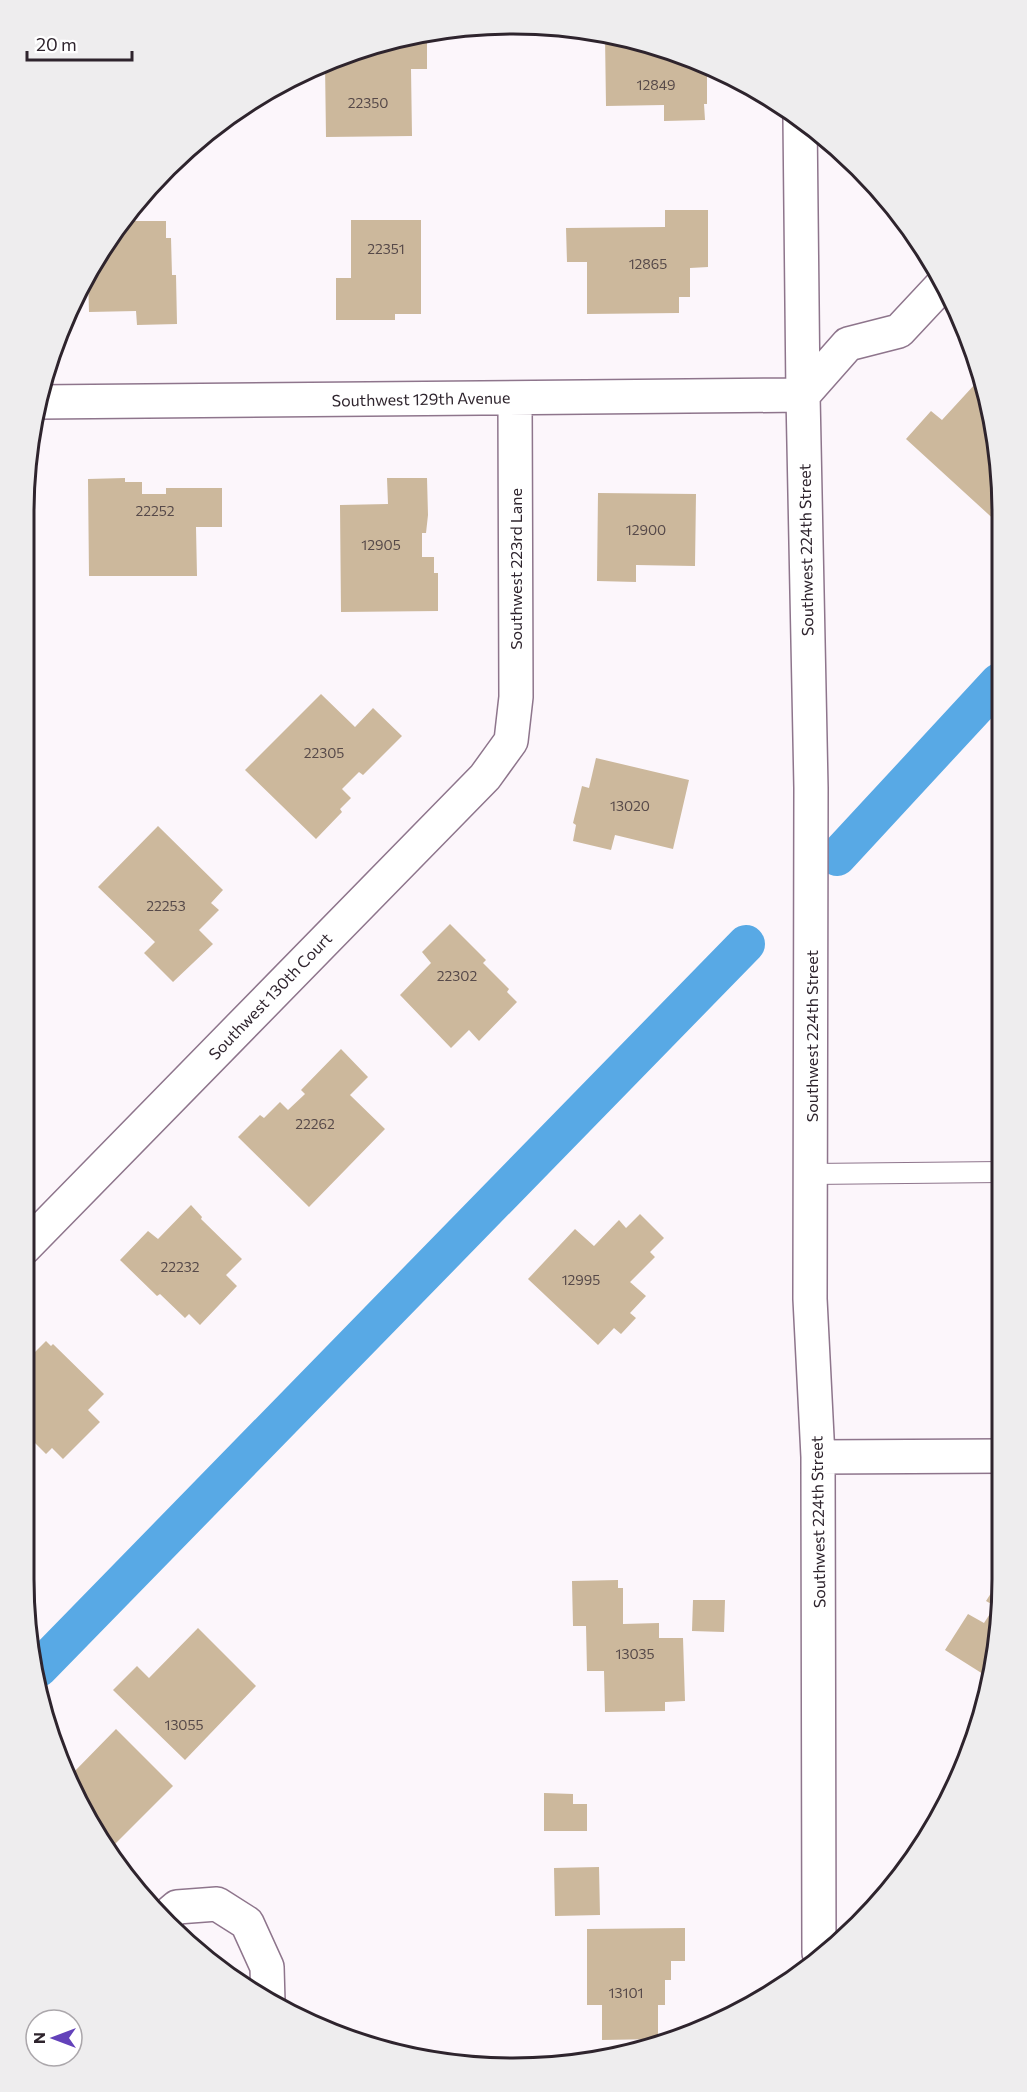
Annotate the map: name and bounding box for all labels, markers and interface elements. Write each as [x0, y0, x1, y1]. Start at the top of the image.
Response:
scale bar [27, 24, 132, 62]
text: 20 m [36, 33, 77, 55]
house number: 12849 [636, 76, 676, 93]
house number: 22350 [348, 94, 388, 111]
house number: 22351 [367, 240, 405, 257]
house number: 12865 [629, 255, 667, 272]
street label: Southwest 129th Avenue [331, 387, 511, 410]
street label: Southwest 224th Street [794, 463, 817, 636]
street label: Southwest 223rd Lane [506, 488, 525, 650]
house number: 22252 [135, 502, 175, 519]
house number: 12900 [626, 521, 666, 538]
house number: 12905 [361, 536, 401, 553]
house number: 22305 [304, 744, 344, 761]
house number: 13020 [610, 797, 650, 814]
house number: 22253 [146, 897, 186, 914]
street label: Southwest 130th Court [204, 928, 335, 1063]
street label: Southwest 224th Street [802, 949, 821, 1122]
house number: 22302 [437, 967, 477, 984]
house number: 22262 [295, 1115, 335, 1132]
house number: 22232 [160, 1258, 200, 1275]
house number: 12995 [562, 1271, 600, 1288]
street label: Southwest 224th Street [806, 1435, 829, 1608]
house number: 13035 [615, 1645, 655, 1662]
house number: 13055 [164, 1716, 204, 1733]
house number: 13101 [608, 1984, 644, 2001]
north arrow [24, 2008, 84, 2068]
text: N [29, 2032, 48, 2044]

